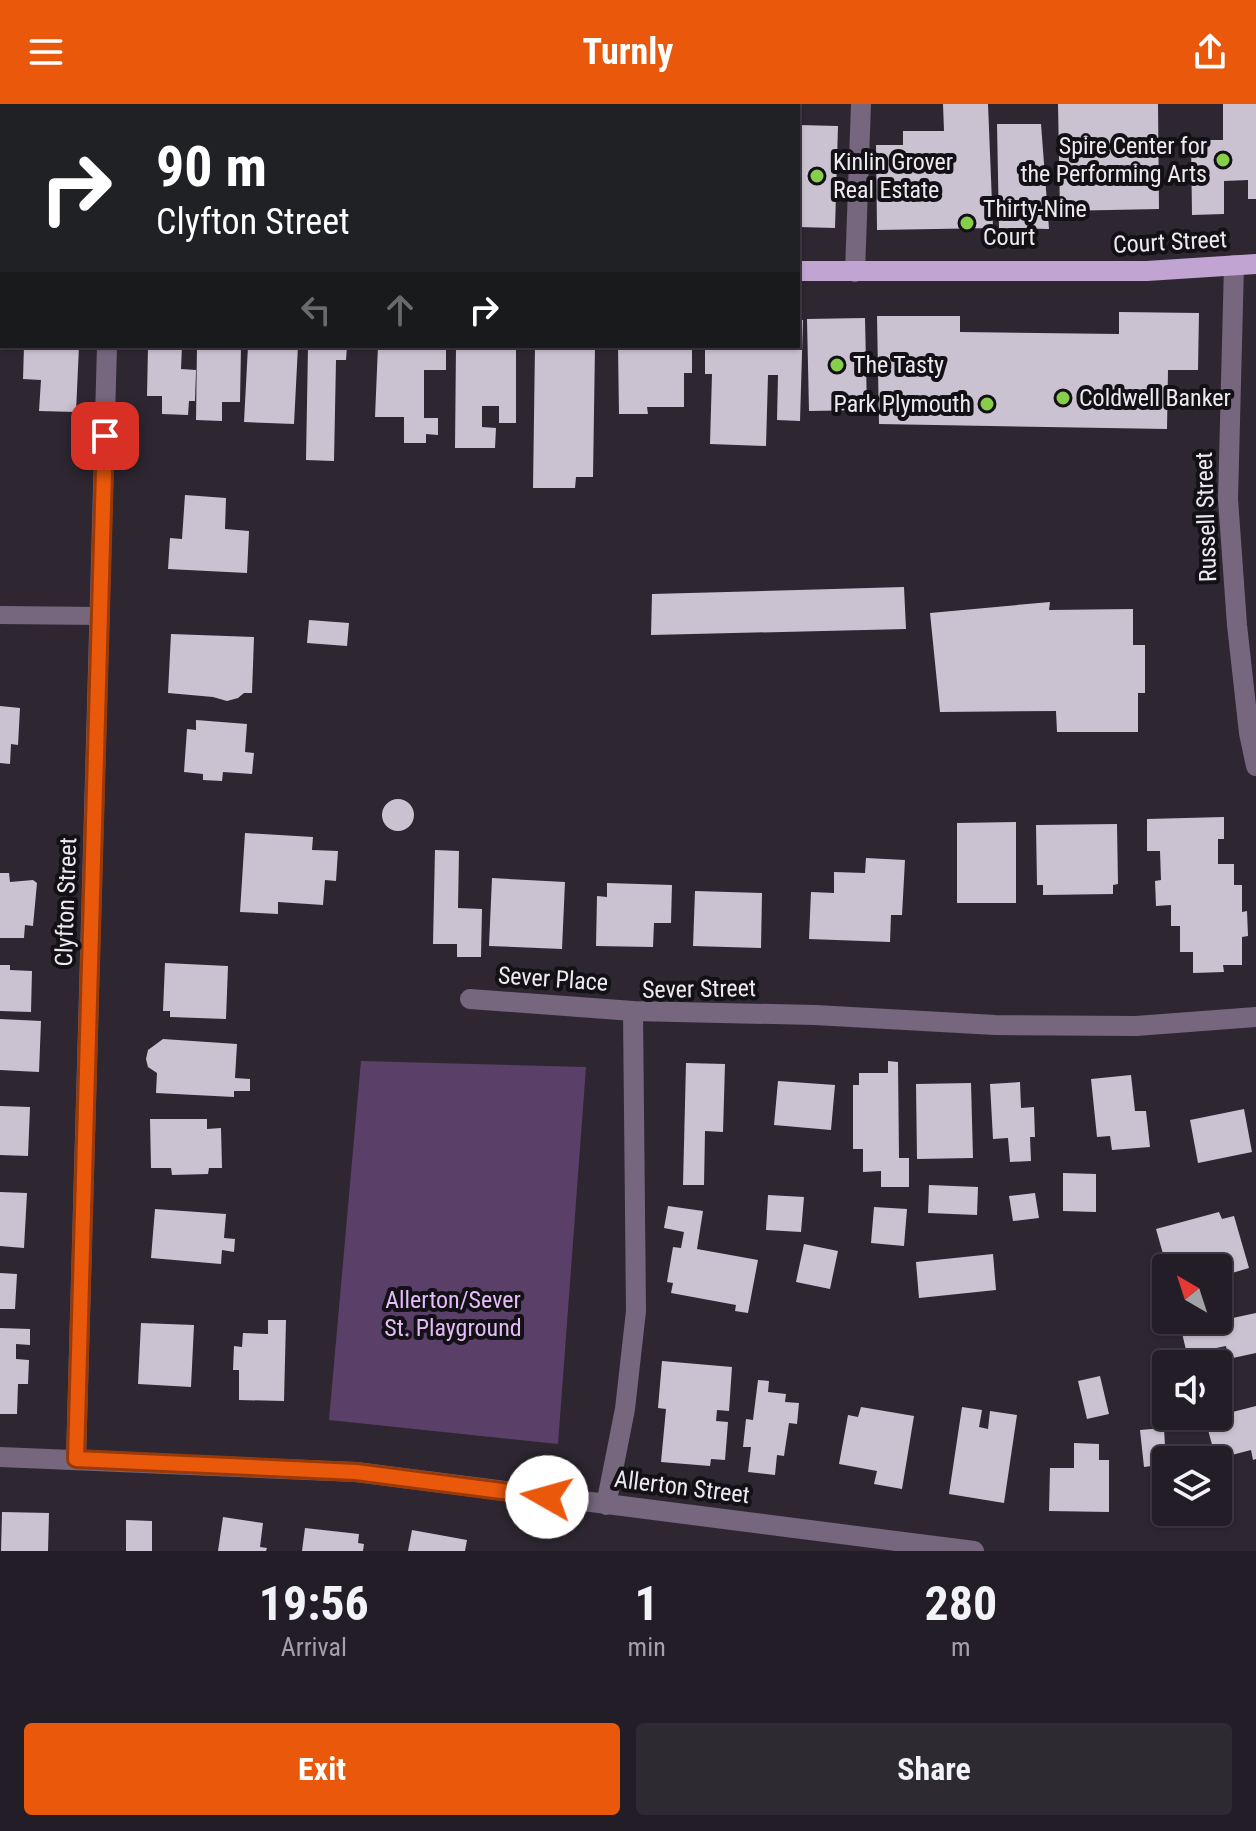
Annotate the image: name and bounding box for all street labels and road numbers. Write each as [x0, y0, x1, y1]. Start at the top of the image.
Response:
street label: Court Street [1112, 225, 1228, 259]
street label: Russell Street [1190, 451, 1222, 583]
street label: Clyfton Street [50, 837, 82, 967]
street label: Sever Place [497, 961, 609, 997]
street label: Sever Street [642, 974, 756, 1004]
street label: Allerton Street [613, 1465, 751, 1509]

